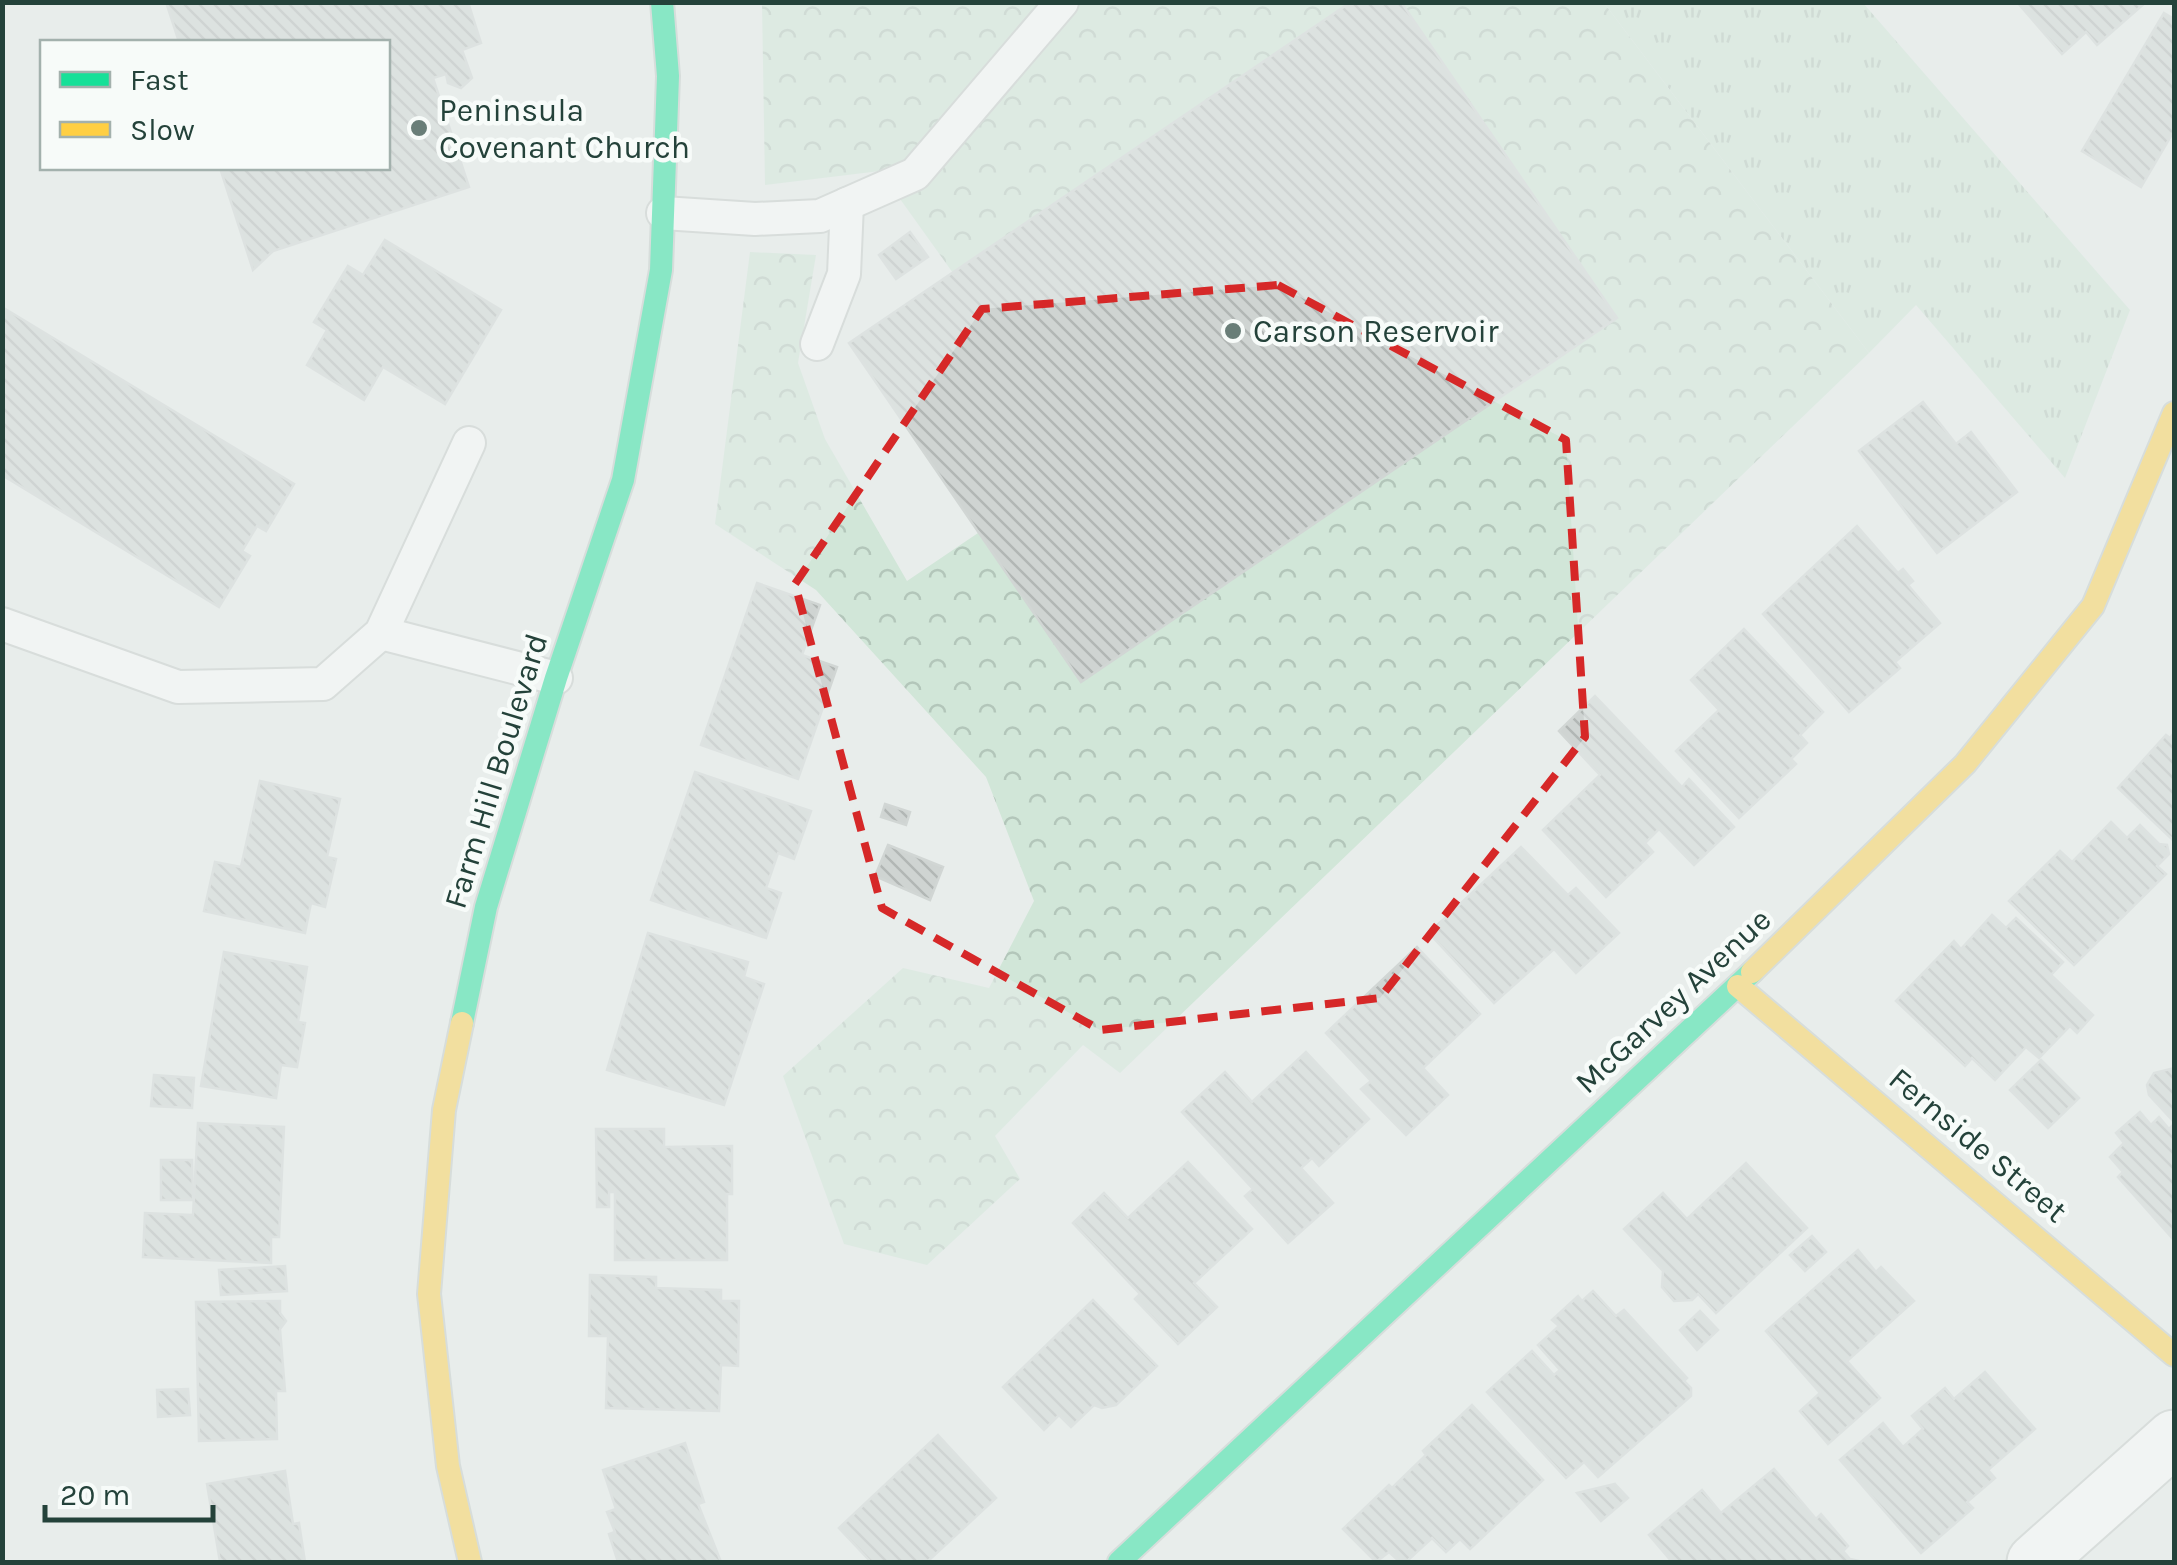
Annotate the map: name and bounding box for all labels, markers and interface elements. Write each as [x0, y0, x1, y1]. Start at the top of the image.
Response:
legend [40, 40, 390, 170]
text: Fast [130, 62, 189, 98]
place label: Peninsula Covenant Church [439, 92, 690, 166]
text: Slow [130, 112, 195, 148]
marker: Peninsula Covenant Church [408, 117, 430, 139]
place label: Carson Reservoir [1253, 313, 1499, 350]
marker: Carson Reservoir [1222, 320, 1244, 342]
street label: Farm Hill Boulevard [437, 629, 555, 913]
street label: McGarvey Avenue [1568, 901, 1778, 1101]
street label: Fernside Street [1882, 1060, 2074, 1230]
scale bar [45, 1460, 212, 1522]
text: 20 m [60, 1477, 130, 1513]

